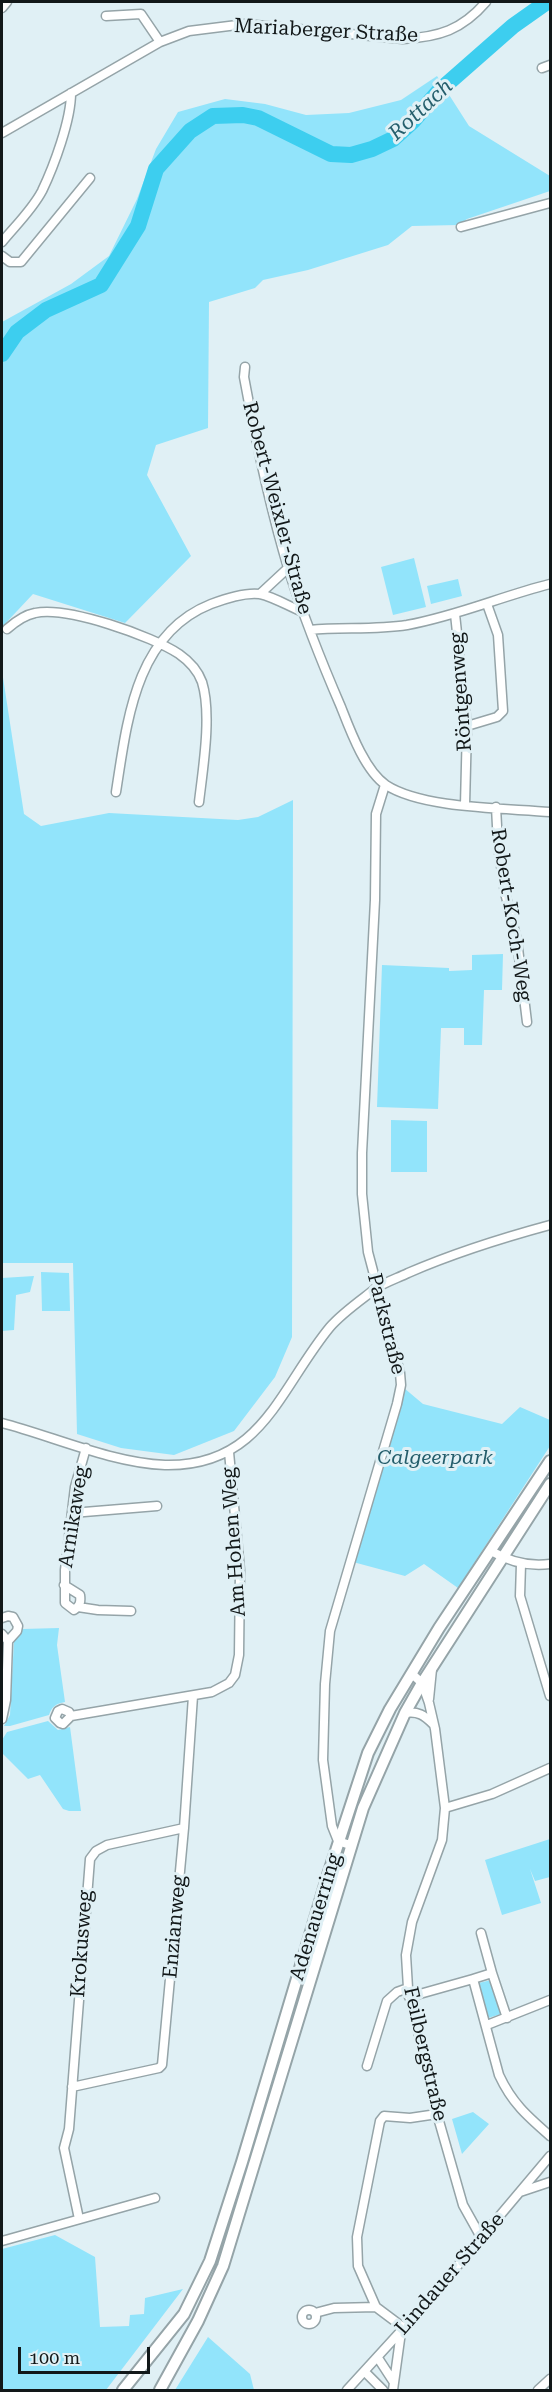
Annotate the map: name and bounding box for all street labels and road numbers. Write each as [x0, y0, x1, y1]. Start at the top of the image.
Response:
street label: Mariaberger Straße [233, 14, 419, 48]
street label: Robert-Weixler-Straße [237, 399, 317, 617]
street label: Röntgenweg [445, 632, 477, 752]
street label: Robert-Koch-Weg [485, 827, 537, 1003]
street label: Parkstraße [362, 1271, 410, 1377]
street label: Arnikaweg [54, 1465, 94, 1569]
street label: Am Hohen Weg [217, 1467, 251, 1617]
street label: Adenauerring [285, 1850, 347, 1984]
street label: Enzianweg [159, 1874, 191, 1980]
street label: Krokusweg [66, 1889, 98, 1999]
street label: Feilbergstraße [398, 1985, 452, 2123]
street label: Lindauer Straße [390, 2208, 510, 2340]

